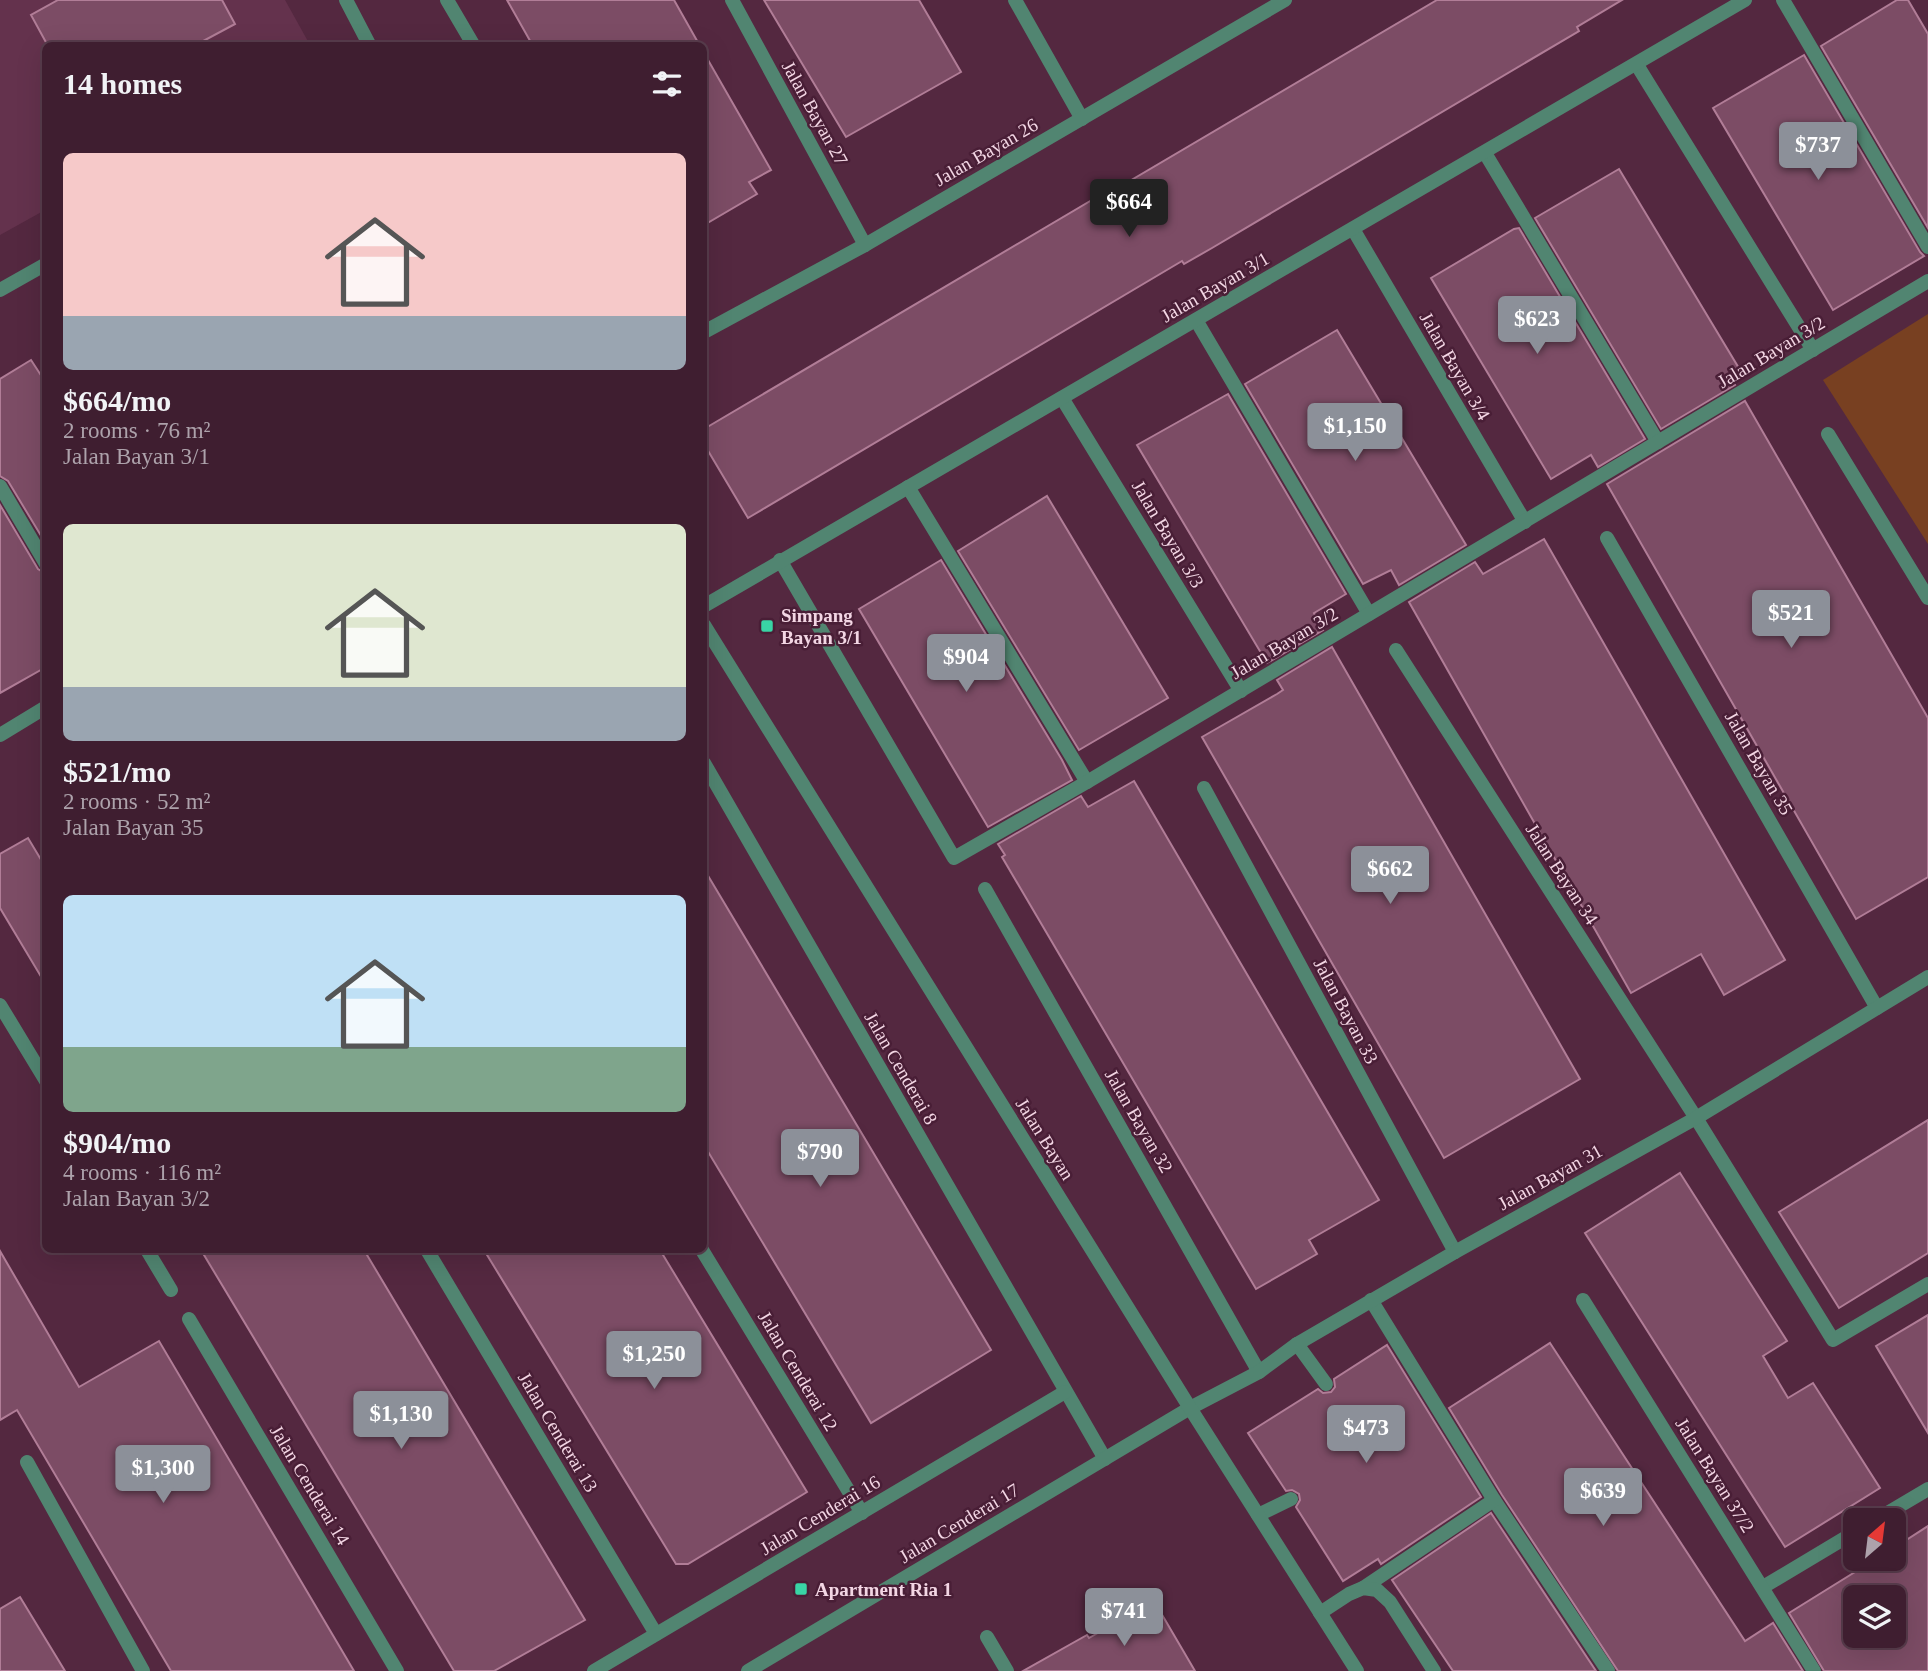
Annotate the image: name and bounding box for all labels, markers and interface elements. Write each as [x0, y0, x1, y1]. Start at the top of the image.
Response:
street label: Jalan Bayan 27 [778, 57, 852, 169]
icon: filters [648, 65, 686, 103]
text: 14 homes [63, 67, 182, 100]
street label: Jalan Bayan 26 [930, 114, 1042, 190]
pin: $737 [1777, 122, 1859, 182]
text: $737 [1795, 132, 1841, 157]
pin: $664 [1088, 180, 1170, 239]
text: $664 [1106, 189, 1152, 214]
icon: home [312, 199, 438, 325]
street label: Jalan Bayan 3/1 [1157, 248, 1273, 326]
pin: $623 [1496, 296, 1578, 356]
text: $623 [1514, 306, 1560, 331]
street label: Jalan Bayan 3/4 [1416, 308, 1495, 424]
street label: Jalan Bayan 3/2 [1714, 312, 1828, 392]
text: $664/mo [63, 384, 171, 417]
pin: $1,150 [1298, 404, 1412, 463]
text: $1,150 [1323, 413, 1387, 438]
text: 2 rooms · 76 m² [63, 418, 210, 443]
text: Jalan Bayan 3/1 [63, 444, 210, 469]
street label: Jalan Bayan 3/3 [1128, 477, 1208, 591]
icon: home [312, 570, 438, 696]
pin: $521 [1750, 590, 1832, 650]
text: $521 [1768, 600, 1814, 625]
street label: Jalan Bayan 3/2 [1227, 603, 1341, 683]
place label: Simpang Bayan 3/1 [781, 605, 862, 648]
marker: Simpang Bayan 3/1 [759, 618, 775, 634]
pin: $904 [925, 634, 1007, 694]
text: $904 [943, 644, 989, 669]
street label: Jalan Bayan 35 [1721, 707, 1797, 819]
text: $521/mo [63, 755, 171, 788]
text: 2 rooms · 52 m² [63, 789, 210, 814]
text: Jalan Bayan 35 [63, 815, 204, 840]
street label: Jalan Bayan 34 [1522, 820, 1603, 929]
pin: $662 [1349, 846, 1431, 906]
text: $662 [1367, 856, 1413, 881]
icon: home [312, 941, 438, 1067]
street label: Jalan Bayan 33 [1309, 955, 1383, 1067]
street label: Jalan Cenderai 8 [860, 1008, 942, 1128]
street label: Jalan Bayan 32 [1101, 1065, 1177, 1177]
street label: Jalan Bayan [1012, 1094, 1079, 1184]
text: $904/mo [63, 1126, 171, 1159]
pin: $790 [779, 1130, 861, 1189]
text: $790 [797, 1139, 843, 1164]
street label: Jalan Bayan 31 [1494, 1140, 1606, 1214]
text: 4 rooms · 116 m² [63, 1160, 221, 1185]
text: Jalan Bayan 3/2 [63, 1186, 210, 1211]
street label: Jalan Cenderai 12 [754, 1307, 842, 1435]
pin: $1,250 [597, 1332, 711, 1391]
text: $1,250 [622, 1341, 686, 1366]
street label: Jalan Cenderai 13 [514, 1368, 602, 1496]
pin: $1,130 [344, 1392, 458, 1451]
text: $1,130 [369, 1401, 433, 1426]
pin: $473 [1325, 1406, 1407, 1465]
street label: Jalan Bayan 37/2 [1671, 1414, 1759, 1536]
text: $473 [1343, 1415, 1389, 1440]
street label: Jalan Cenderai 14 [266, 1421, 354, 1549]
pin: $1,300 [106, 1446, 220, 1505]
text: $1,300 [131, 1455, 195, 1480]
pin: $639 [1562, 1468, 1644, 1528]
street label: Jalan Cenderai 16 [756, 1471, 884, 1559]
text: $639 [1580, 1478, 1626, 1503]
street label: Jalan Cenderai 17 [895, 1479, 1023, 1567]
north arrow [1843, 1508, 1906, 1572]
map controls [1843, 1508, 1906, 1648]
place label: Apartment Ria 1 [815, 1579, 952, 1600]
marker: Apartment Ria 1 [793, 1581, 809, 1597]
button: layers [1843, 1585, 1906, 1648]
pin: $741 [1083, 1588, 1165, 1648]
text: $741 [1101, 1598, 1147, 1623]

